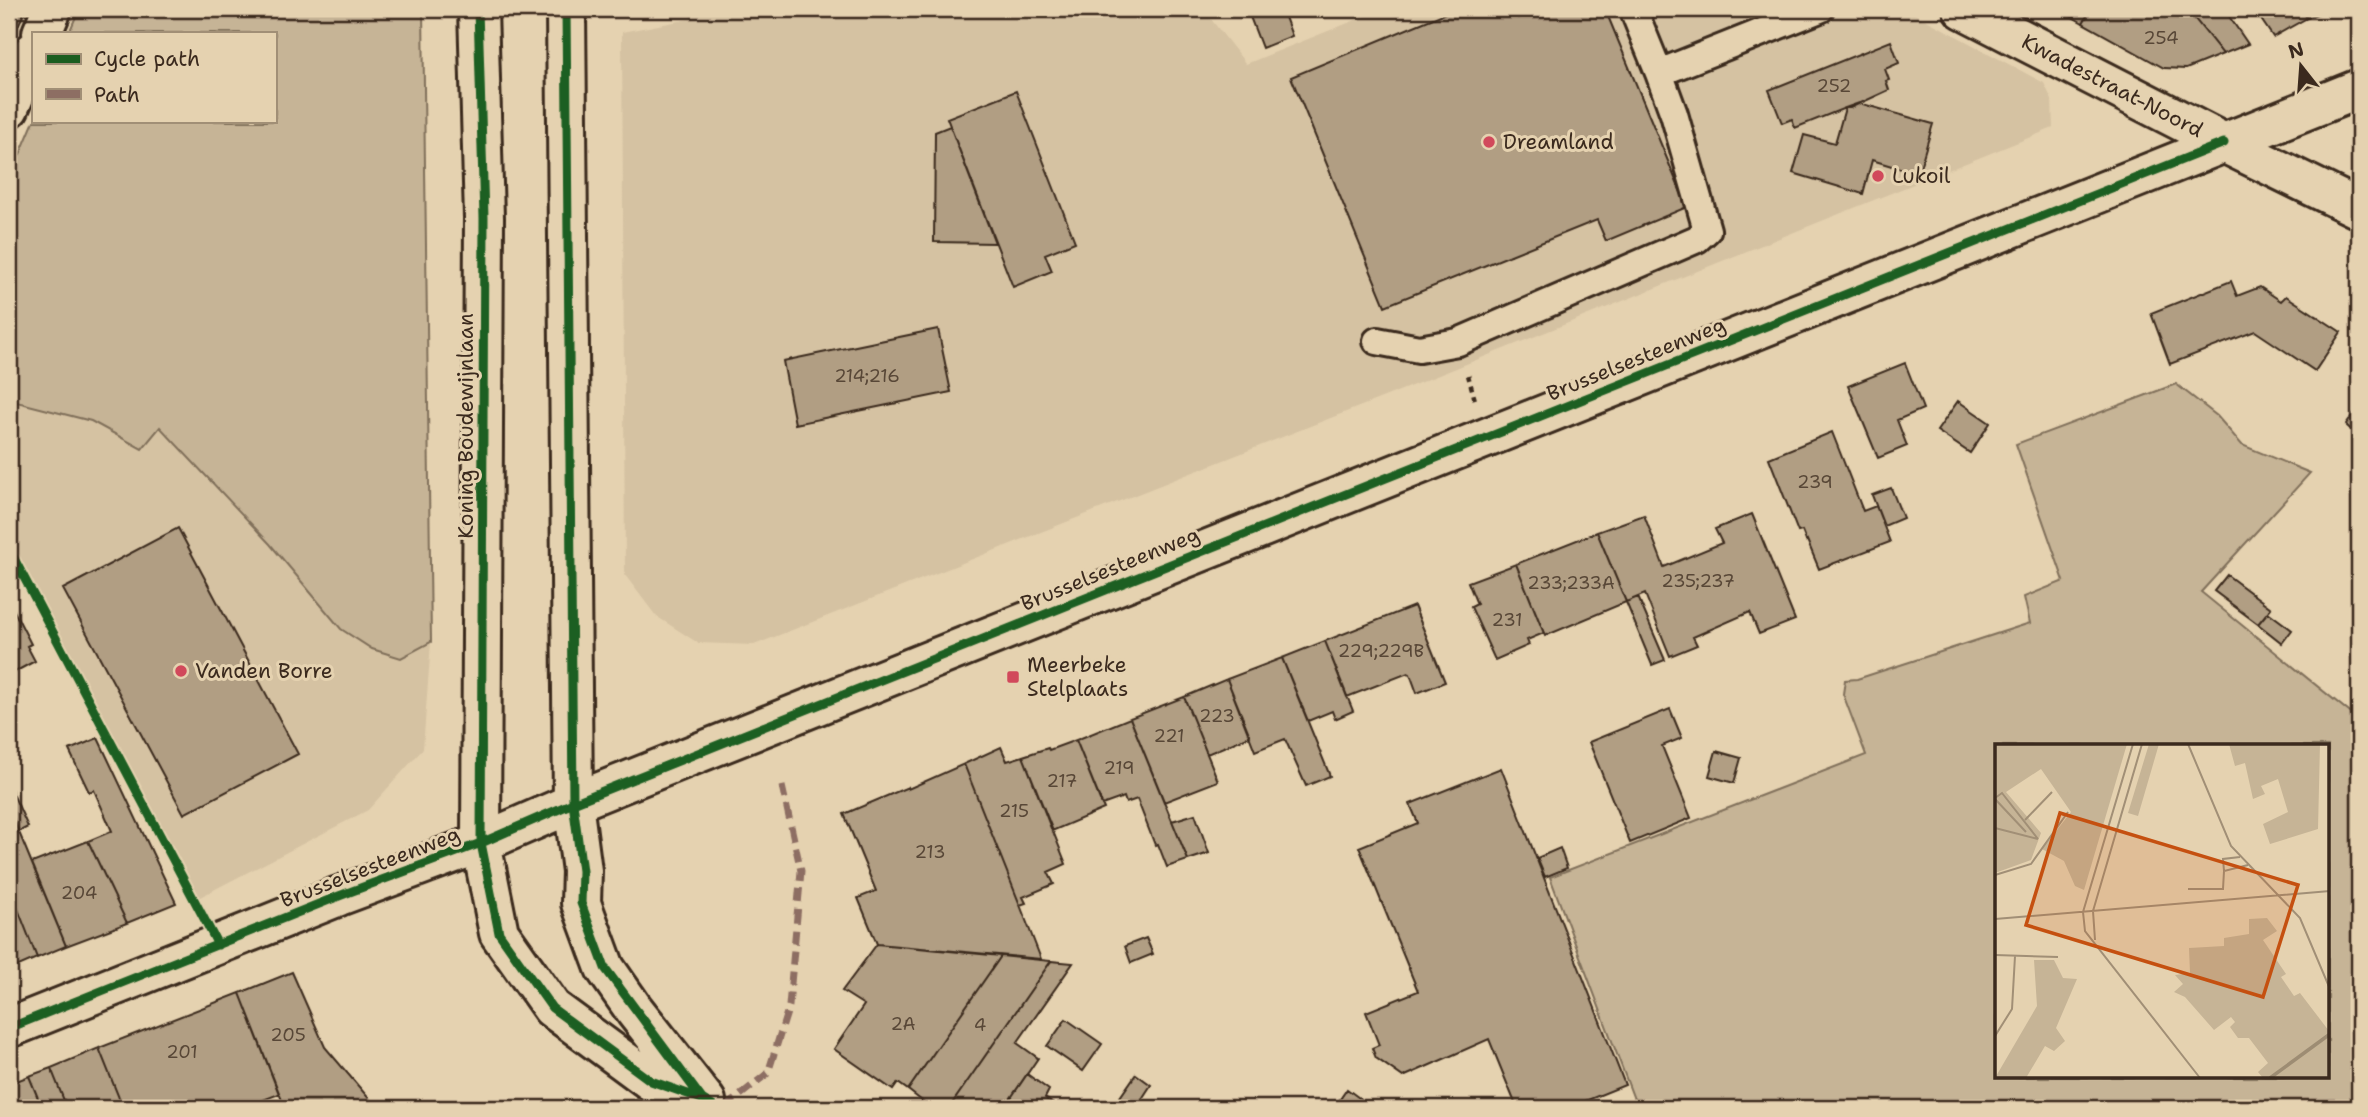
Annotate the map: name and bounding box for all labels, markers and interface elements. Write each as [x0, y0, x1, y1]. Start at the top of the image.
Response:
house number: 254 [2143, 26, 2179, 50]
street label: Kwadestraat-Noord [2017, 27, 2208, 144]
legend [32, 32, 276, 122]
north arrow [2266, 32, 2336, 102]
text: N [2285, 36, 2307, 64]
text: Cycle path [94, 45, 200, 73]
house number: 252 [1817, 74, 1851, 98]
text: Path [94, 81, 140, 109]
place label: Dreamland [1503, 128, 1614, 156]
marker: Dreamland [1481, 134, 1497, 150]
place label: Lukoil [1892, 162, 1951, 190]
marker: Lukoil [1870, 168, 1886, 184]
street label: Brusselsesteenweg [1543, 310, 1729, 408]
street label: Koning Boudewijnlaan [452, 313, 480, 539]
house number: 214;216 [834, 364, 900, 388]
house number: 239 [1797, 470, 1833, 494]
street label: Brusselsesteenweg [1017, 520, 1203, 618]
house number: 235;237 [1661, 569, 1735, 593]
house number: 233;233A [1527, 571, 1615, 595]
house number: 231 [1492, 608, 1522, 632]
house number: 229;229B [1338, 639, 1424, 663]
place label: Meerbeke Stelplaats [1027, 651, 1128, 703]
place label: Vanden Borre [195, 657, 333, 685]
marker: Vanden Borre [173, 663, 189, 679]
marker: Meerbeke Stelplaats [1005, 669, 1021, 685]
house number: 223 [1199, 704, 1235, 728]
house number: 221 [1154, 724, 1184, 748]
inset map [1995, 744, 2330, 1078]
house number: 219 [1103, 756, 1135, 780]
house number: 217 [1047, 769, 1077, 793]
house number: 215 [999, 799, 1029, 823]
street label: Brusselsesteenweg [276, 820, 464, 914]
house number: 213 [915, 840, 945, 864]
house number: 204 [61, 881, 97, 905]
house number: 2A [891, 1012, 915, 1036]
house number: 4 [974, 1013, 986, 1037]
house number: 205 [270, 1023, 306, 1047]
house number: 201 [166, 1040, 198, 1064]

